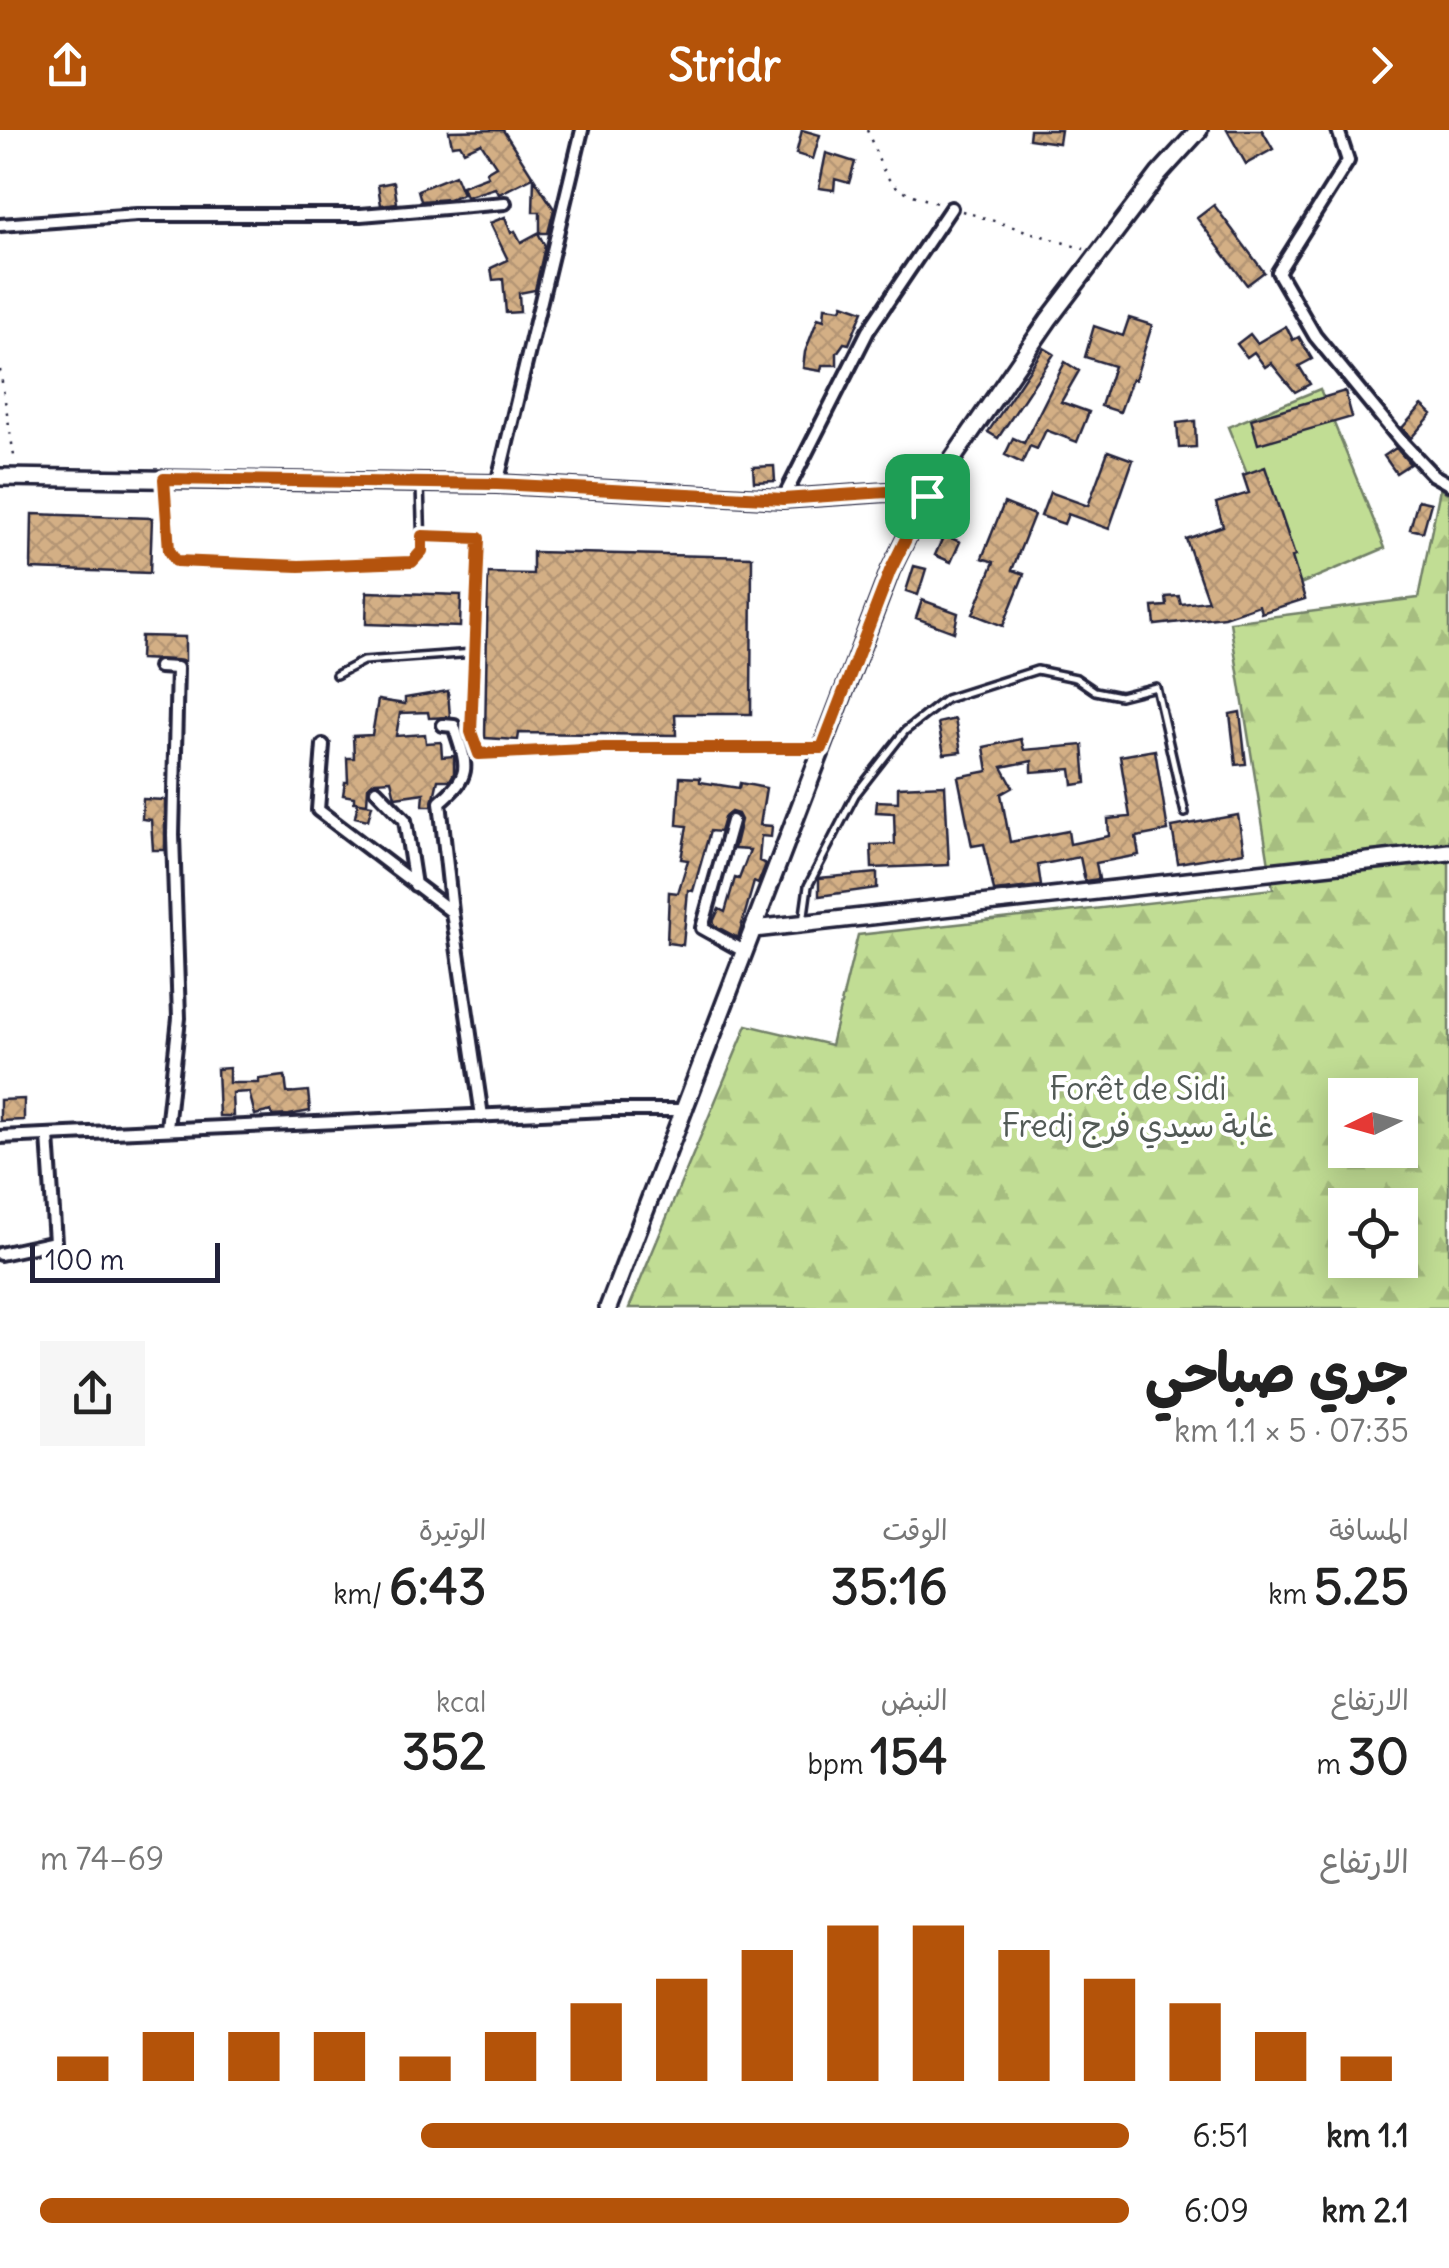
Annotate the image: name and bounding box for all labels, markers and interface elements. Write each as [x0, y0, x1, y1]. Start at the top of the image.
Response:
text: Stridr [668, 37, 781, 93]
icon: share [40, 38, 95, 93]
icon: forward [1354, 38, 1409, 93]
pin [885, 454, 970, 539]
icon: arrive [900, 469, 955, 524]
park label: Forêt de Sidi Fredj غابة سيدي فرج [1002, 1068, 1274, 1149]
north arrow [1328, 1078, 1418, 1168]
map controls [1328, 1078, 1418, 1278]
button: locate [1328, 1188, 1418, 1278]
scale bar [30, 1238, 220, 1282]
text: 100 m [45, 1242, 124, 1278]
text: جري صباحي [1145, 1338, 1409, 1407]
button: share [40, 1341, 145, 1446]
text: 07:35 · 5 × 1.1 km [1174, 1410, 1409, 1451]
text: الوتيرة [419, 1512, 486, 1548]
text: الوقت [882, 1512, 948, 1548]
text: المسافة [1329, 1512, 1409, 1548]
text: 6:43 [389, 1555, 486, 1618]
text: 35:16 [831, 1555, 948, 1618]
text: 5.25 [1314, 1555, 1409, 1618]
text: /km [333, 1576, 389, 1612]
text: km [1268, 1576, 1314, 1612]
text: النبض [881, 1682, 948, 1718]
text: الارتفاع [1330, 1682, 1409, 1718]
text: kcal [436, 1684, 486, 1720]
text: 352 [402, 1720, 486, 1783]
text: 154 [870, 1725, 948, 1788]
text: 30 [1348, 1725, 1409, 1788]
text: bpm [808, 1746, 870, 1782]
text: m [1316, 1746, 1348, 1782]
text: 69–74 m [40, 1838, 164, 1879]
text: الارتفاع [1319, 1841, 1409, 1882]
text: 6:51 [1192, 2115, 1249, 2156]
text: 1.1 km [1326, 2115, 1409, 2156]
text: 6:09 [1184, 2190, 1249, 2231]
text: 2.1 km [1321, 2190, 1409, 2231]

